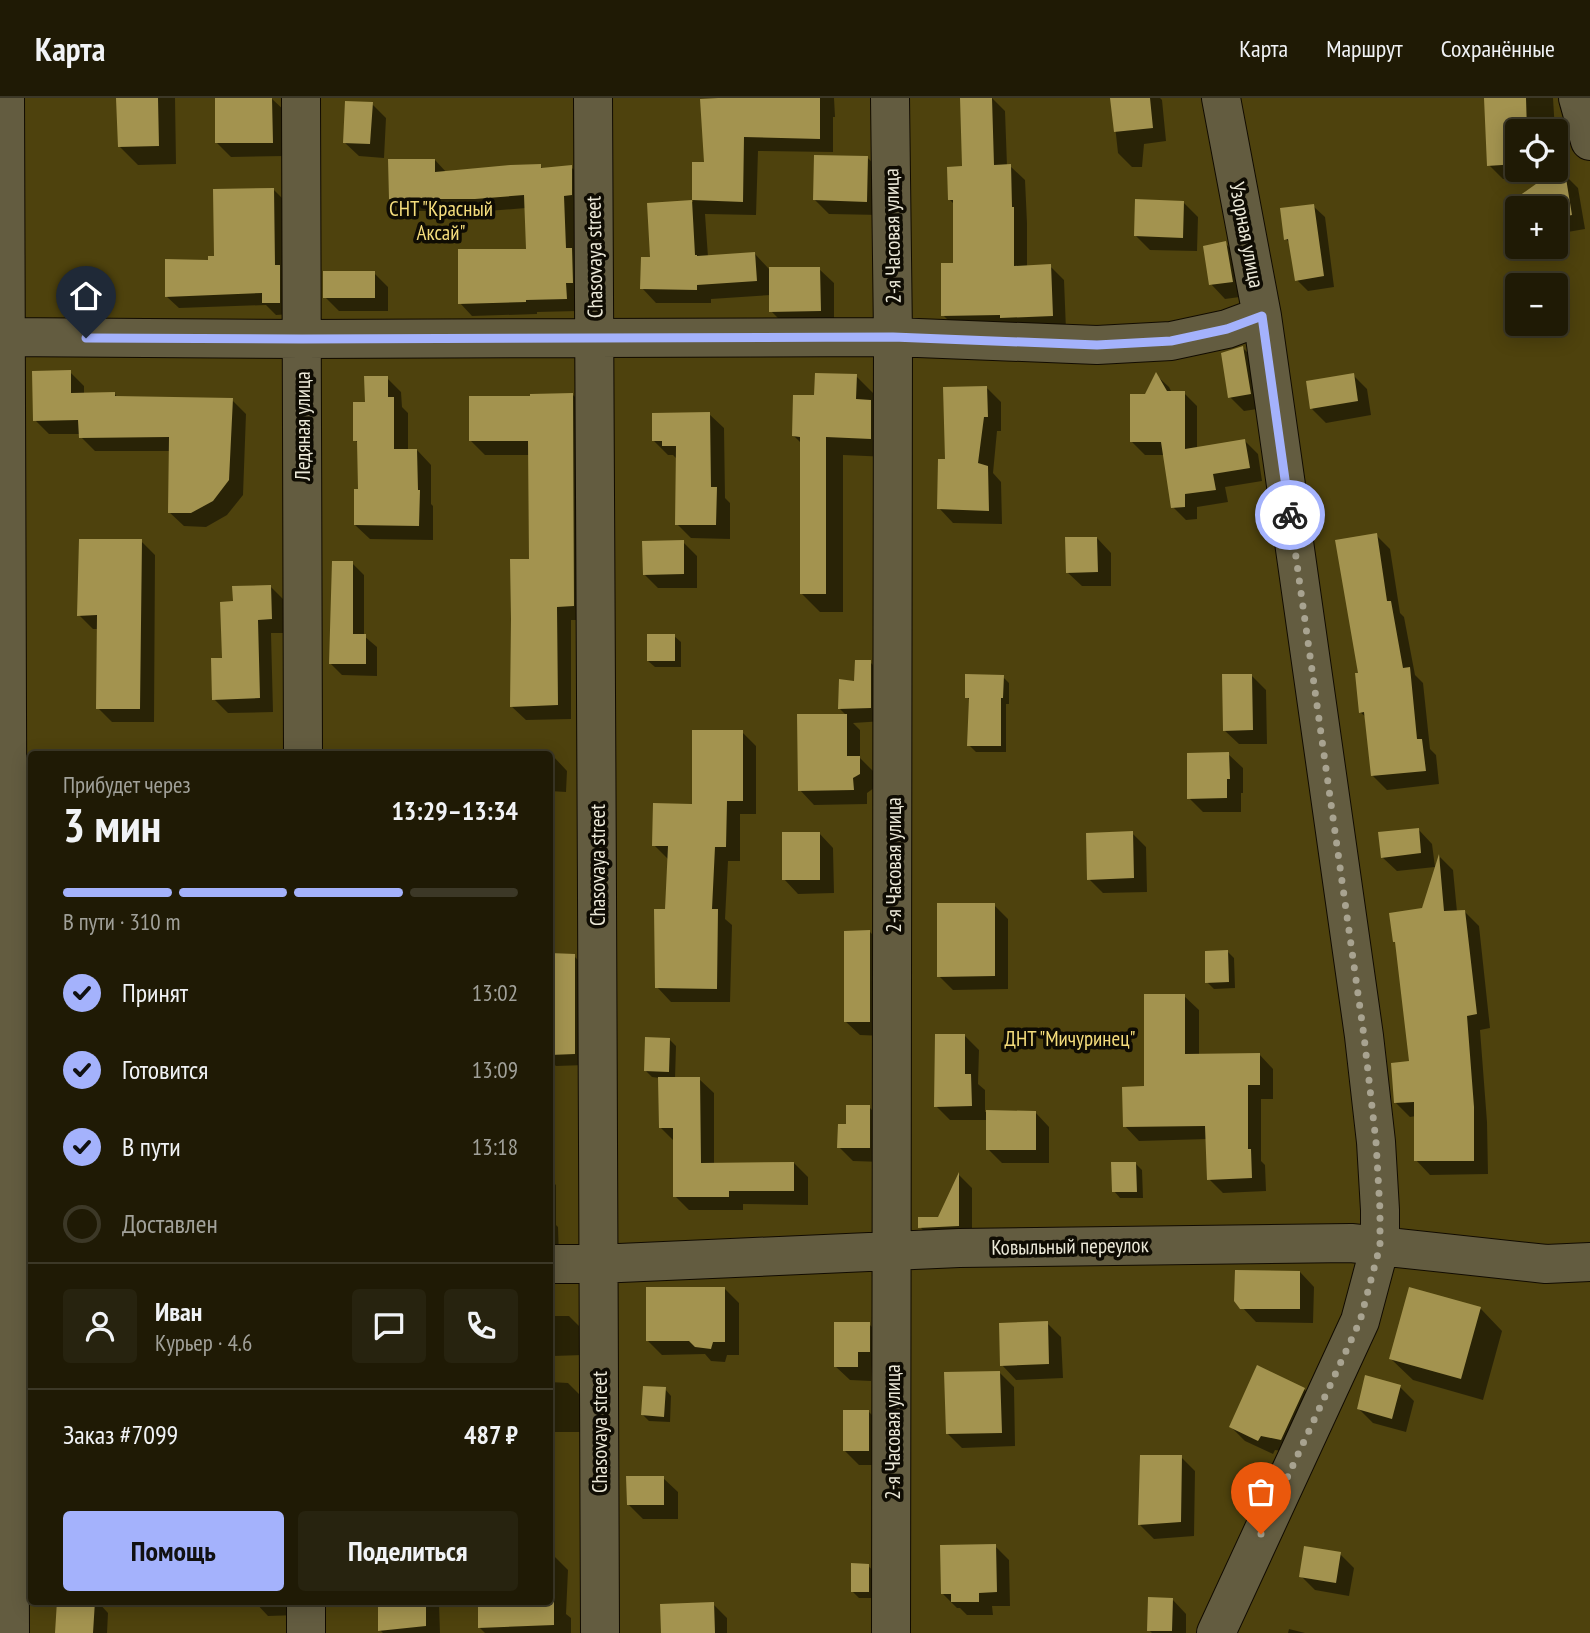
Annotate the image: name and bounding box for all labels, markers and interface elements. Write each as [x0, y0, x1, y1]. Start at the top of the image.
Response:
text: Карта [35, 27, 105, 70]
text: Карта [1239, 33, 1288, 64]
text: Маршрут [1326, 33, 1403, 64]
text: Сохранённые [1441, 33, 1555, 64]
map controls [1505, 119, 1568, 336]
button: locate [1505, 119, 1568, 182]
street label: 2-я Часовая улица [877, 168, 907, 304]
street label: Узорная улица [1224, 180, 1270, 290]
park label: СНТ "Красный Аксай" [389, 195, 493, 246]
street label: Chasovaya street [579, 196, 609, 318]
button: + [1505, 196, 1568, 259]
pin [56, 266, 116, 338]
button: − [1505, 273, 1568, 336]
icon: home [67, 277, 105, 315]
street label: Ледяная улица [289, 371, 316, 482]
courier [1255, 480, 1325, 550]
icon: bike [1271, 496, 1309, 534]
text: Прибудет через [63, 770, 191, 799]
text: 13:29–13:34 [391, 794, 518, 827]
text: 3 мин [63, 795, 161, 855]
street label: 2-я Часовая улица [880, 797, 907, 933]
street label: Chasovaya street [584, 804, 611, 926]
text: В пути · 310 m [63, 907, 180, 936]
icon: check [63, 974, 101, 1012]
text: Принят [122, 976, 188, 1009]
text: 13:02 [472, 978, 518, 1007]
park label: ДНТ "Мичуринец" [1005, 1025, 1135, 1052]
icon: check [63, 1051, 101, 1089]
text: Готовится [122, 1053, 208, 1086]
text: 13:09 [472, 1055, 518, 1084]
icon: check [63, 1128, 101, 1166]
text: В пути [122, 1130, 181, 1163]
text: 13:18 [472, 1132, 518, 1161]
text: Доставлен [122, 1207, 218, 1240]
street label: Ковыльный переулок [991, 1231, 1149, 1261]
button: person [63, 1289, 137, 1363]
button: chat [352, 1289, 426, 1363]
button: phone [444, 1289, 518, 1363]
text: Иван [155, 1295, 202, 1328]
text: Курьер · 4.6 [155, 1328, 252, 1357]
street label: 2-я Часовая улица [879, 1364, 906, 1500]
street label: Chasovaya street [586, 1371, 613, 1493]
text: Заказ #7099 [63, 1418, 178, 1451]
text: 487 ₽ [464, 1418, 518, 1451]
pin [1231, 1462, 1291, 1534]
icon: bag [1242, 1473, 1280, 1511]
button: Помощь [63, 1511, 284, 1591]
button: Поделиться [298, 1511, 518, 1591]

